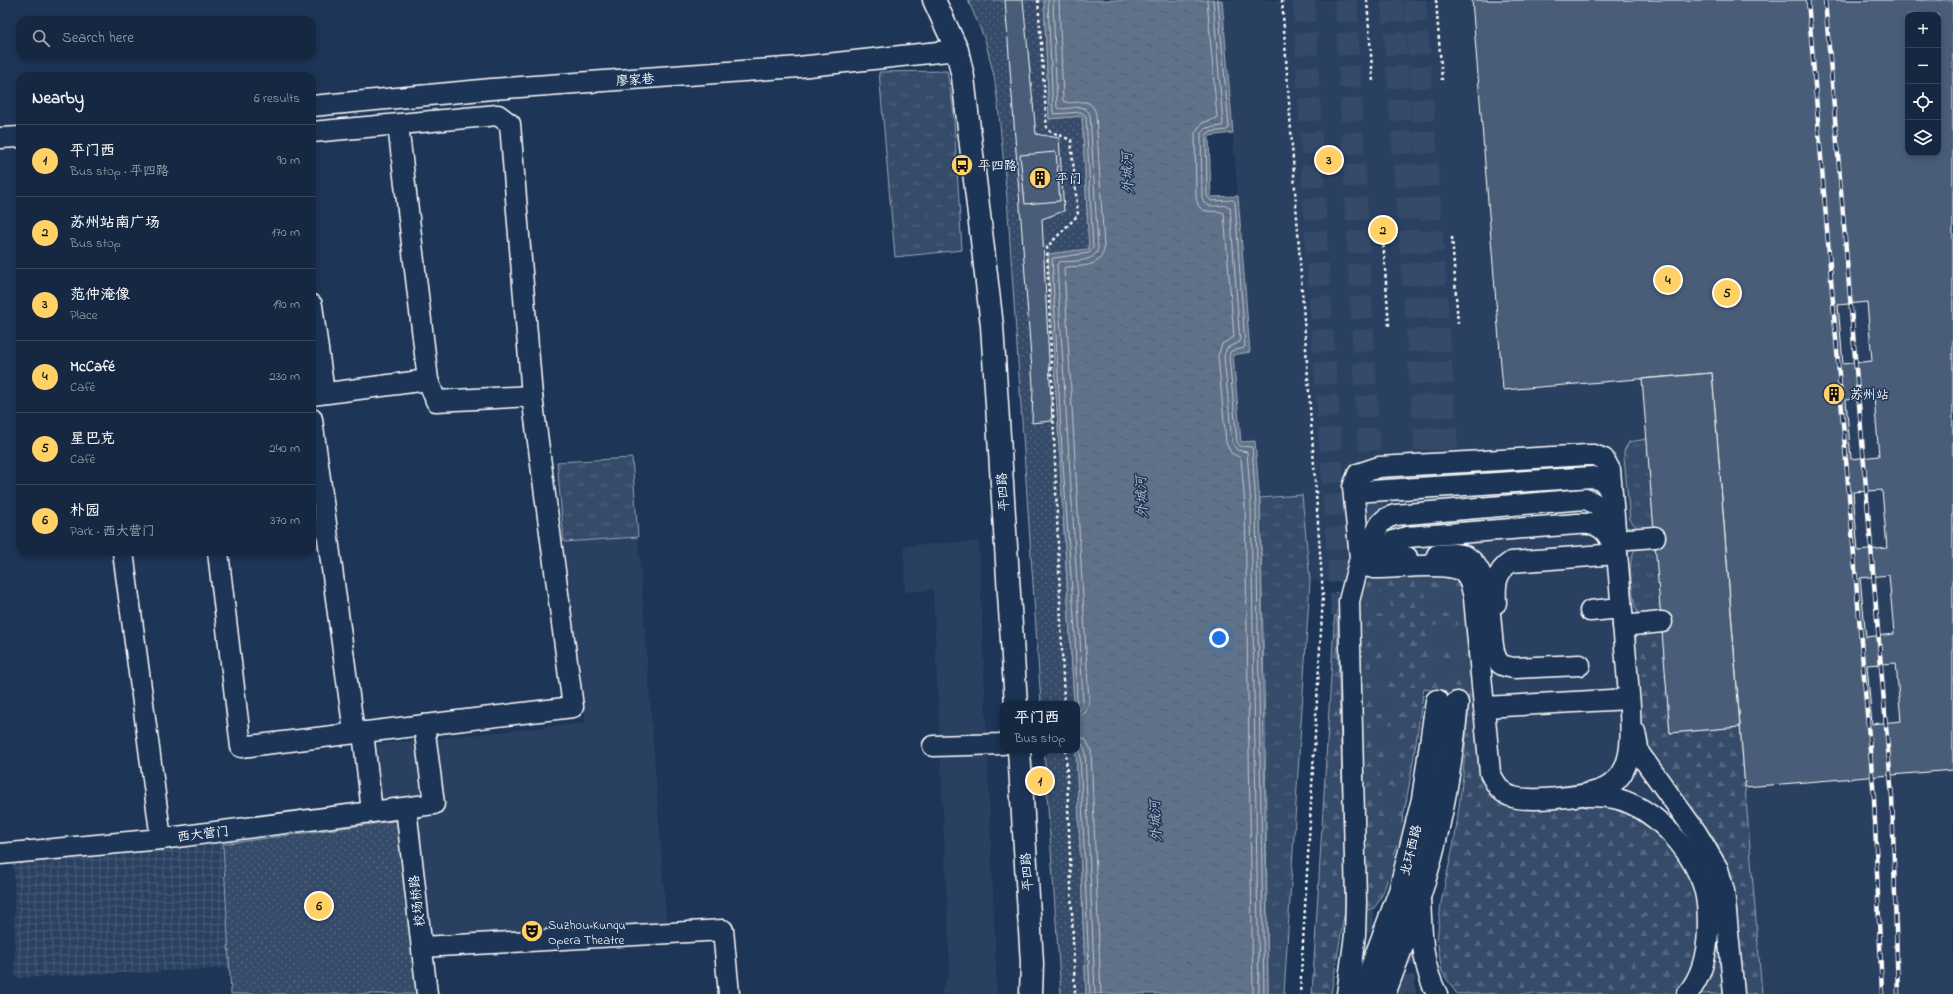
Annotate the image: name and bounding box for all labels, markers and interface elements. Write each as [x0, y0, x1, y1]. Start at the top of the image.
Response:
map controls [1905, 12, 1941, 156]
button: + [1905, 12, 1941, 48]
search box [16, 16, 316, 60]
icon: search [30, 27, 52, 49]
text: Search here [62, 27, 134, 49]
button: − [1905, 48, 1941, 84]
street label: 廖家巷 [615, 70, 655, 91]
button: locate [1905, 84, 1941, 120]
text: Nearby [32, 86, 84, 111]
text: 6 results [254, 89, 300, 108]
button: layers [1905, 120, 1941, 156]
text: 平门西 [70, 140, 115, 162]
pin: 3 [1316, 145, 1342, 175]
water label: 外城河 [1117, 149, 1140, 194]
text: 1 [43, 151, 47, 170]
text: 90 m [277, 151, 300, 170]
bus stop icon: 平四路 [949, 152, 975, 178]
place label: 平四路 [978, 157, 1017, 176]
text: Bus stop · 平四路 [70, 162, 169, 181]
building icon: 平门 [1027, 165, 1053, 191]
place label: 平门 [1056, 170, 1082, 189]
text: 苏州站南广场 [70, 212, 160, 234]
pin: 2 [1370, 215, 1396, 245]
text: 2 [42, 223, 48, 242]
text: 170 m [272, 223, 300, 242]
text: Bus stop [70, 234, 121, 253]
pin: 4 [1655, 265, 1681, 295]
pin: 5 [1714, 278, 1740, 308]
text: 范仲淹像 [70, 284, 130, 306]
text: 3 [42, 295, 48, 314]
text: 190 m [273, 295, 300, 314]
text: Place [70, 306, 98, 325]
text: McCafé [70, 356, 115, 378]
text: 4 [42, 367, 48, 386]
text: 230 m [269, 367, 300, 386]
text: Café [70, 378, 95, 397]
building icon: 苏州站 [1821, 381, 1847, 407]
place label: 苏州站 [1850, 386, 1889, 405]
text: 星巴克 [70, 428, 115, 450]
text: 5 [41, 439, 49, 458]
text: 240 m [269, 439, 300, 458]
text: Café [70, 450, 95, 469]
street label: 平四路 [993, 472, 1014, 512]
water label: 外城河 [1131, 473, 1154, 518]
text: 朴园 [70, 500, 100, 522]
text: 6 [42, 511, 48, 530]
text: 370 m [270, 511, 300, 530]
text: Park · 西大营门 [70, 522, 155, 541]
your location [1209, 628, 1229, 648]
popup [1000, 701, 1080, 753]
text: 平门西 [1015, 707, 1060, 729]
text: Bus stop [1015, 729, 1065, 748]
pin: 1 [1027, 766, 1053, 796]
water label: 外城河 [1145, 797, 1168, 842]
street label: 西大营门 [176, 822, 230, 847]
street label: 北环西路 [1396, 823, 1427, 878]
street label: 平四路 [1017, 852, 1038, 892]
street label: 校场桥路 [405, 874, 430, 928]
pin: 6 [306, 891, 332, 921]
place label: Suzhou Kunqu Opera Theatre [548, 916, 626, 950]
theatre icon: Suzhou Kunqu Opera Theatre [519, 918, 545, 944]

